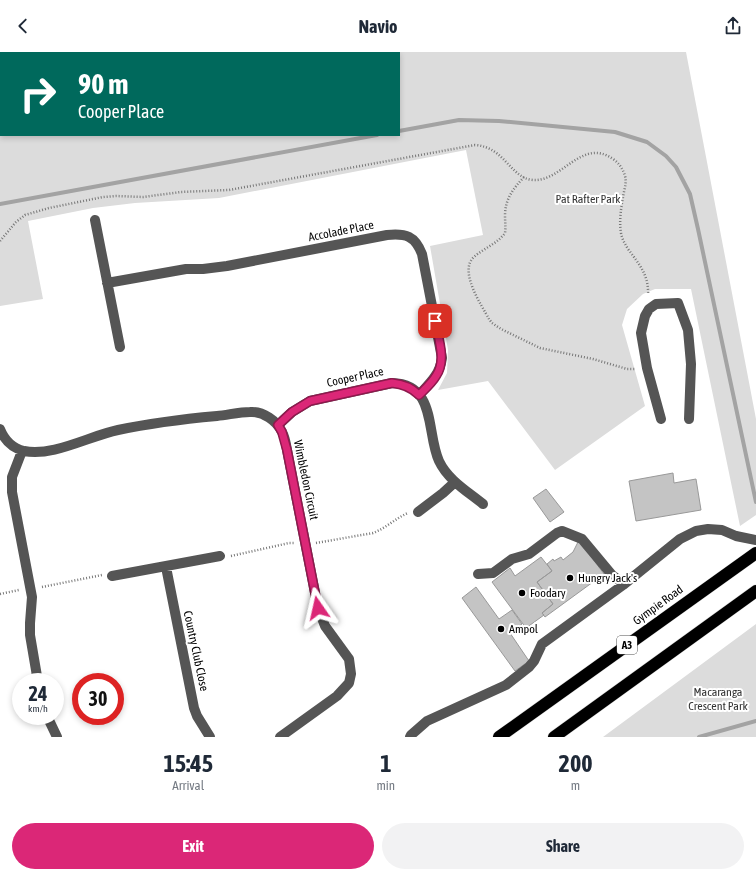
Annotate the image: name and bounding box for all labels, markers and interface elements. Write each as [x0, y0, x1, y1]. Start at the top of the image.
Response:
icon: back [12, 15, 34, 37]
icon: share [722, 15, 744, 37]
text: Navio [358, 16, 398, 37]
icon: right [12, 68, 64, 120]
text: 90 m [78, 68, 128, 100]
text: Cooper Place [78, 101, 164, 122]
park label: Pat Rafter Park [555, 192, 621, 206]
street label: Accolade Place [307, 218, 375, 244]
pin [418, 304, 452, 338]
icon: arrive [424, 310, 446, 332]
street label: Cooper Place [325, 364, 385, 390]
street label: Wimbledon Circuit [291, 439, 321, 522]
place label: Hungry Jack's [578, 571, 637, 585]
marker: Hungry Jack's [565, 573, 575, 583]
street label: Gympie Road [630, 582, 686, 628]
place label: Foodary [530, 586, 566, 600]
position arrow [297, 587, 339, 629]
marker: Foodary [517, 588, 527, 598]
street label: Country Club Close [181, 610, 211, 692]
place label: Ampol [509, 622, 539, 636]
marker: Ampol [496, 624, 506, 634]
road number: A3 [617, 636, 637, 654]
speed limit sign: 30 [72, 673, 124, 725]
text: 24 [29, 682, 47, 705]
park label: Macaranga Crescent Park [688, 685, 748, 713]
text: km/h [28, 703, 48, 714]
text: 15:45 [164, 750, 213, 777]
text: 1 [380, 750, 391, 777]
text: 200 [559, 750, 592, 777]
text: Arrival [172, 778, 204, 793]
text: min [376, 778, 395, 793]
text: m [571, 778, 580, 793]
button: Exit [12, 823, 374, 869]
button: Share [382, 823, 744, 869]

